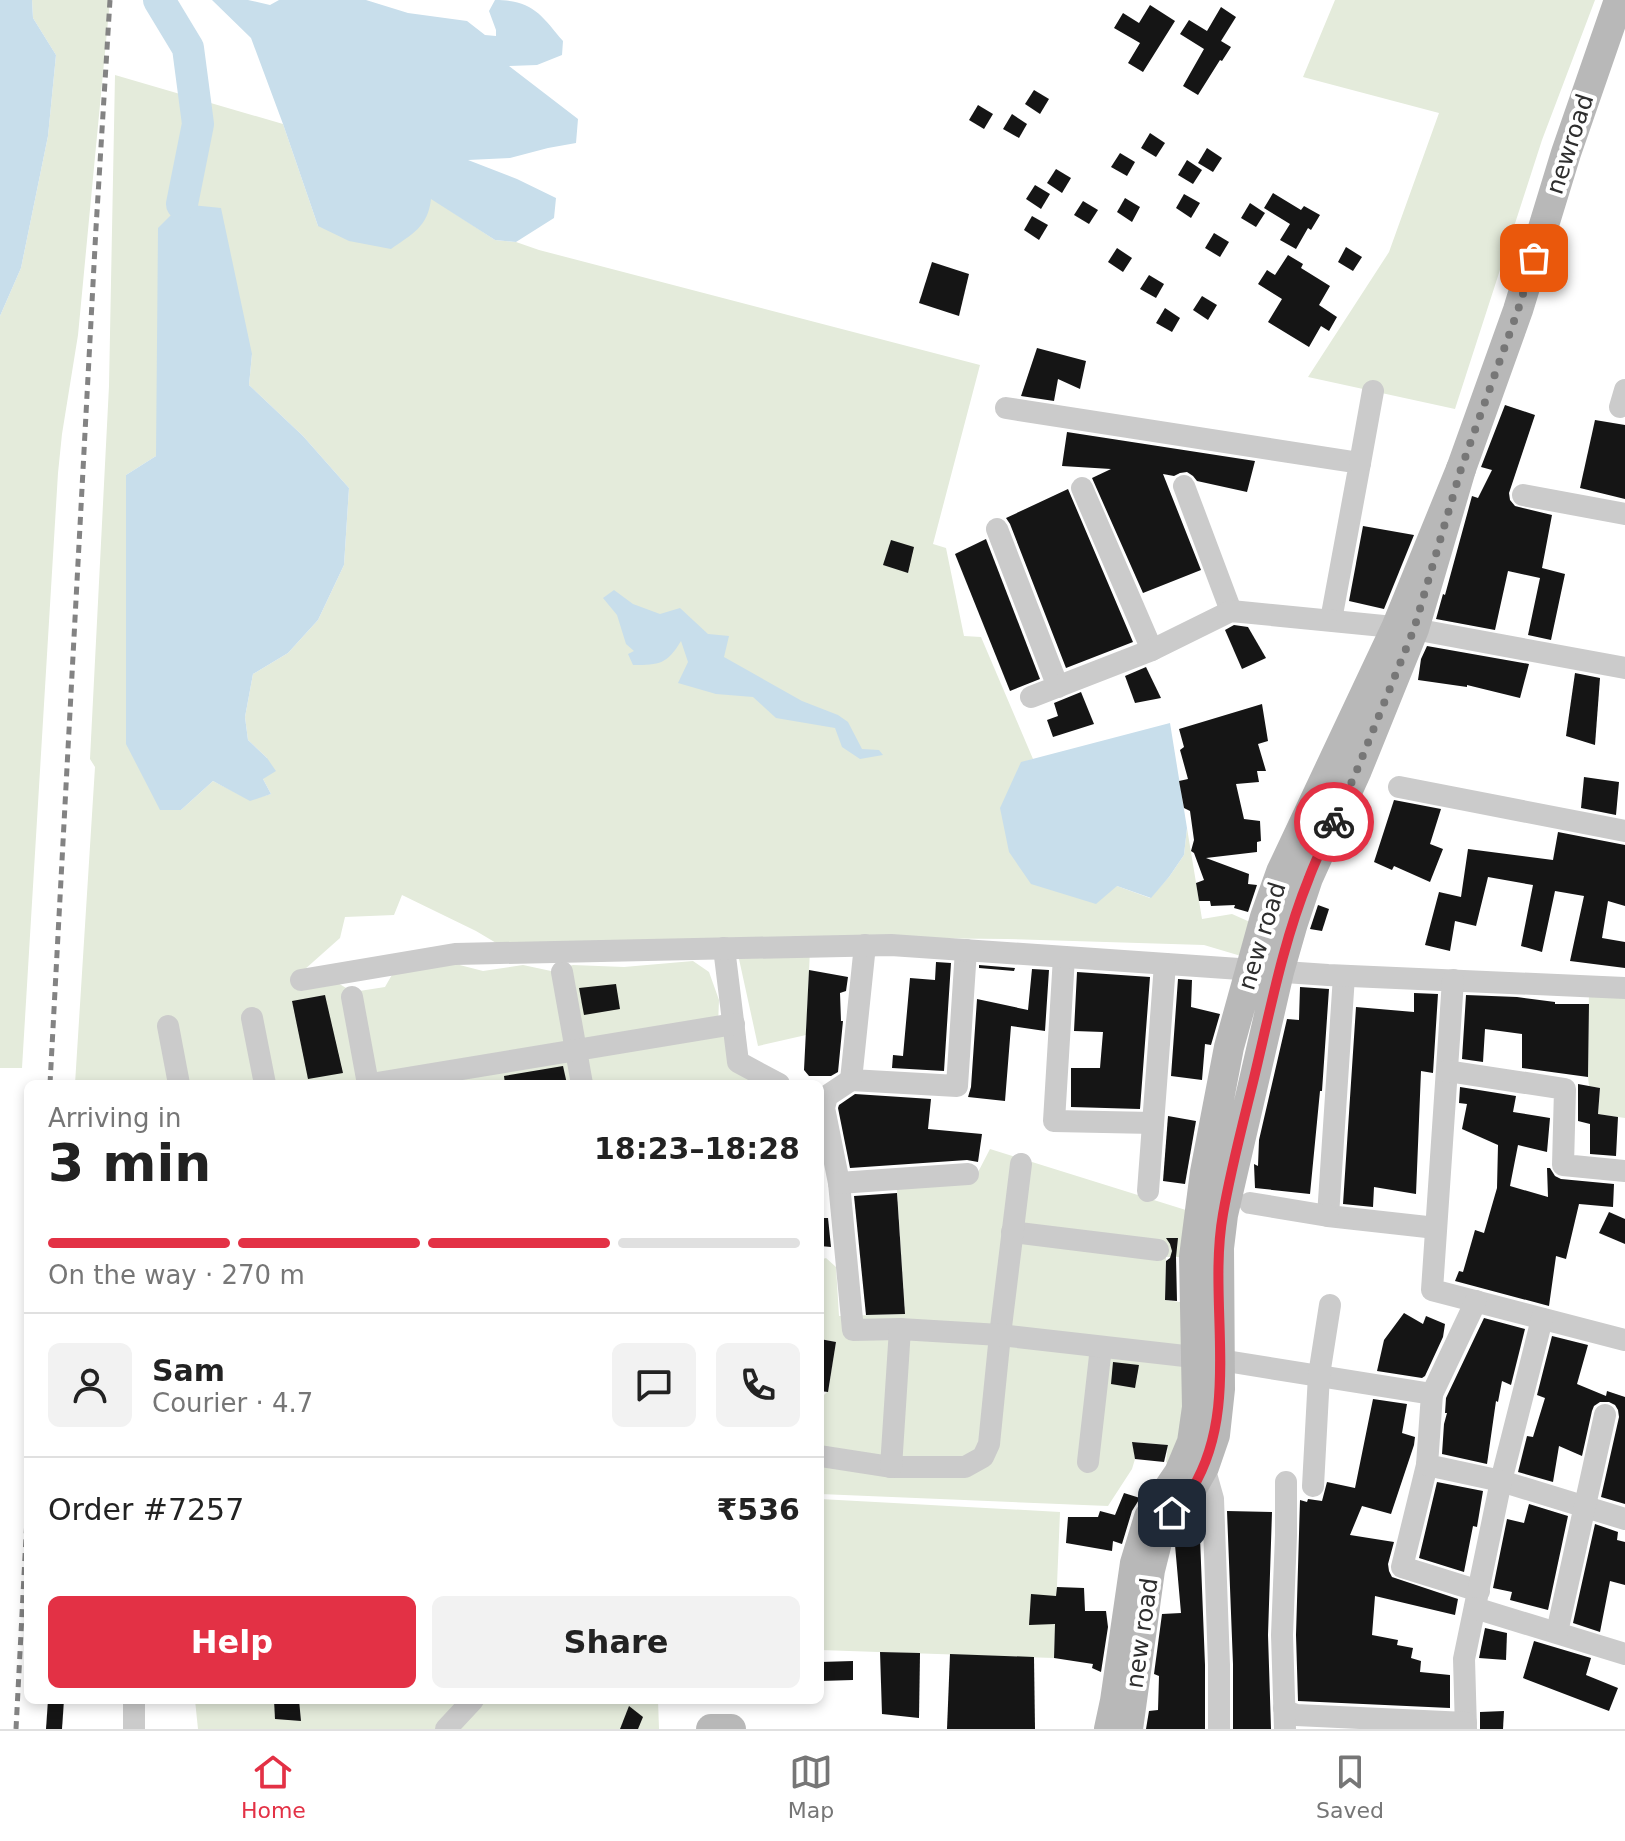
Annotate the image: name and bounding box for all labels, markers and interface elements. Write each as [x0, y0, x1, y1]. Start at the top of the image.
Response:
street label: newroad [1541, 90, 1599, 198]
pin [1500, 224, 1568, 292]
icon: bag [1512, 236, 1556, 280]
courier [1294, 782, 1374, 862]
icon: bike [1312, 800, 1356, 844]
street label: new road [1232, 879, 1292, 993]
text: Arriving in [48, 1103, 182, 1133]
text: 18:23–18:28 [594, 1131, 800, 1166]
text: 3 min [48, 1133, 211, 1193]
text: On the way · 270 m [48, 1260, 305, 1290]
button: person [48, 1343, 132, 1427]
button: chat [612, 1343, 696, 1427]
button: phone [716, 1343, 800, 1427]
text: Sam [152, 1353, 225, 1388]
text: Courier · 4.7 [152, 1388, 313, 1418]
pin [1138, 1479, 1206, 1547]
icon: home [1150, 1491, 1194, 1535]
text: Order #7257 [48, 1492, 244, 1527]
text: ₹536 [717, 1492, 800, 1527]
street label: new road [1120, 1576, 1164, 1690]
button: Help [48, 1596, 416, 1688]
button: Share [432, 1596, 800, 1688]
tab: Home [241, 1750, 306, 1823]
tab: Map [788, 1750, 834, 1823]
tab: Saved [1316, 1750, 1384, 1823]

